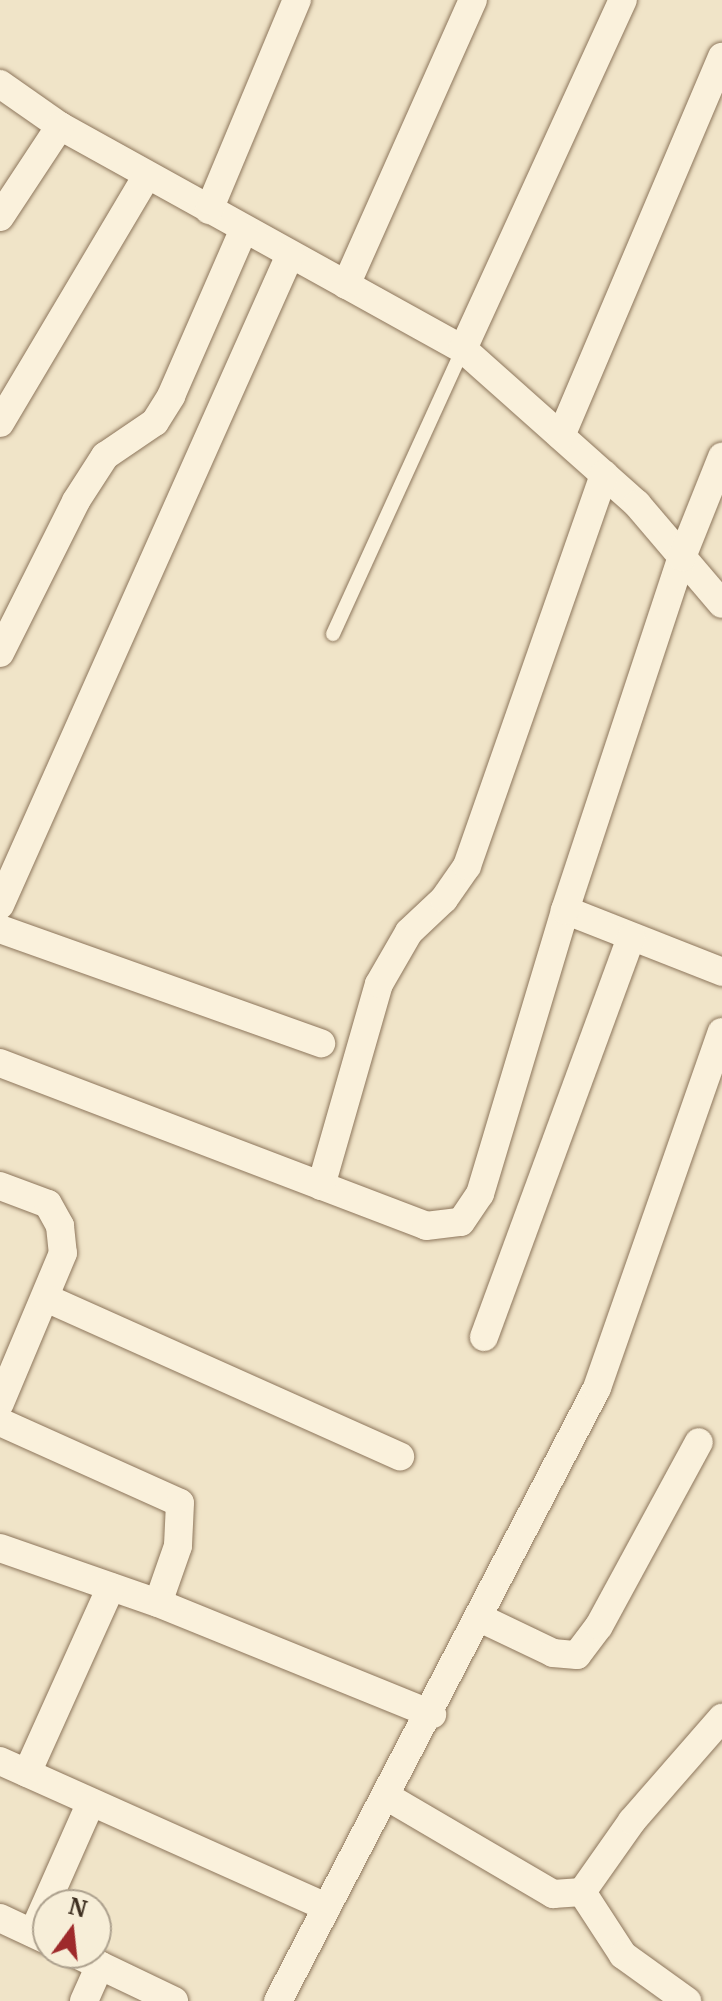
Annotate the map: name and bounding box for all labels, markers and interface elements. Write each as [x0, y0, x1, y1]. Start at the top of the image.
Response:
north arrow [32, 1889, 112, 1969]
text: N [66, 1892, 90, 1924]

